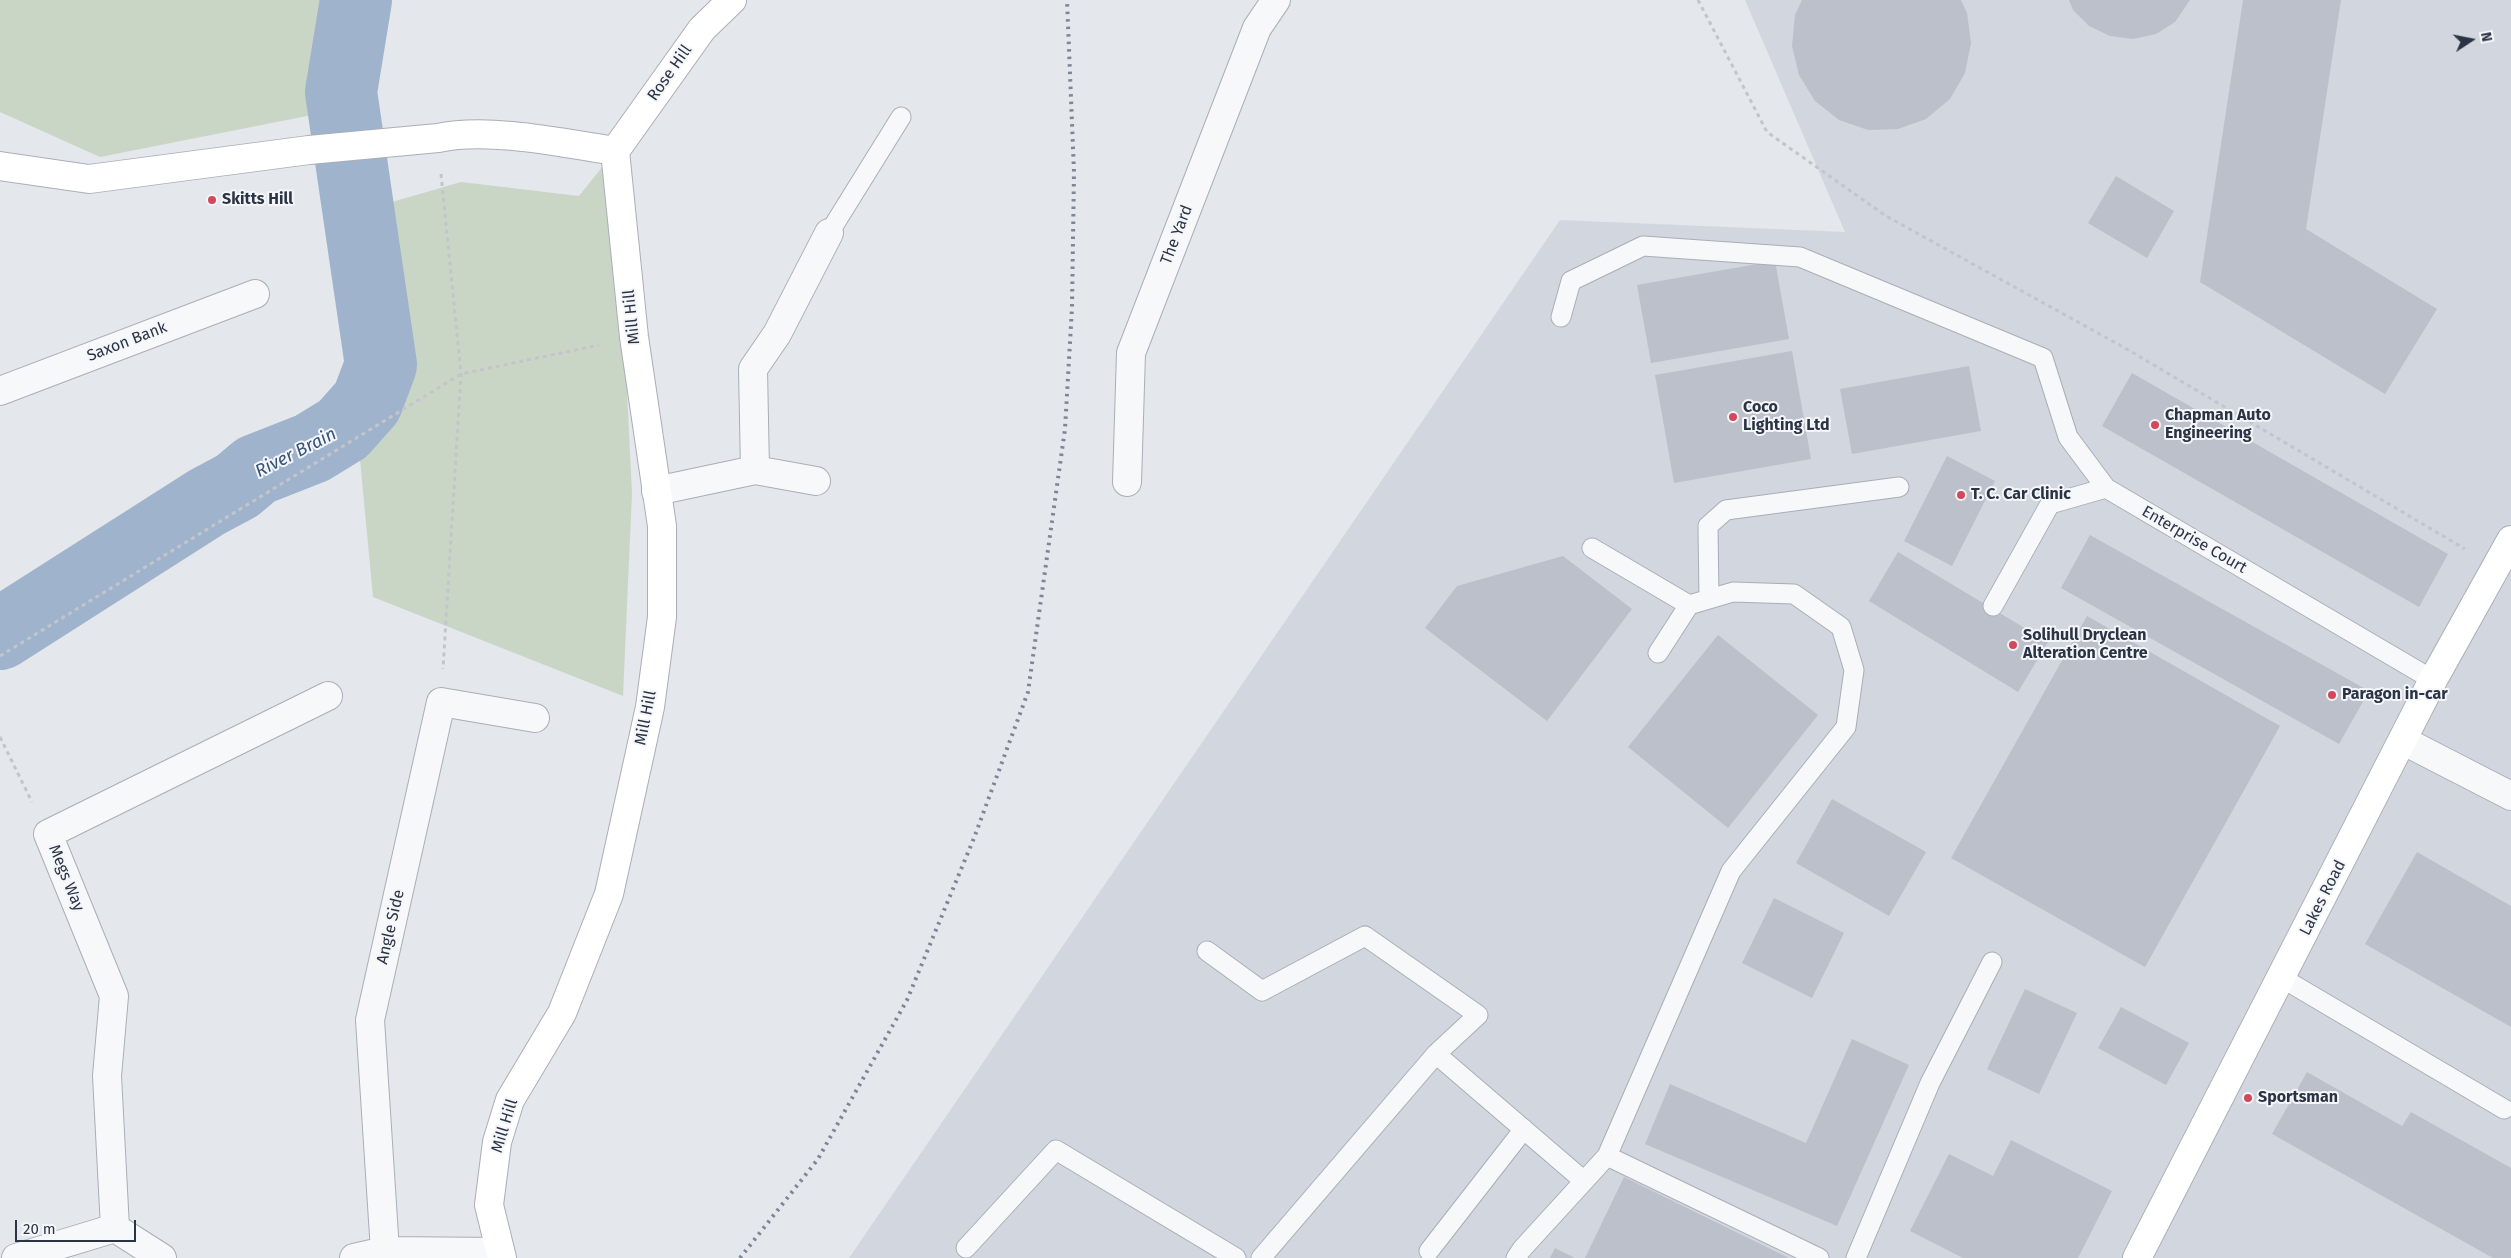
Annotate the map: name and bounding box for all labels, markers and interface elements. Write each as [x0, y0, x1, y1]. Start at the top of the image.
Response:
north arrow [2446, 15, 2496, 65]
text: N [2477, 31, 2495, 43]
street label: Rose Hill [644, 41, 696, 105]
place label: Skitts Hill [222, 190, 293, 210]
marker: Skitts Hill [206, 194, 218, 206]
street label: The Yard [1157, 203, 1197, 267]
street label: Mill Hill [620, 288, 644, 346]
street label: Saxon Bank [84, 318, 170, 366]
place label: Coco Lighting Ltd [1743, 398, 1830, 436]
place label: Chapman Auto Engineering [2165, 406, 2271, 444]
marker: Coco Lighting Ltd [1727, 411, 1739, 423]
marker: Chapman Auto Engineering [2149, 419, 2161, 431]
water label: River Brain [252, 423, 340, 483]
place label: T. C. Car Clinic [1971, 485, 2071, 505]
marker: T. C. Car Clinic [1955, 489, 1967, 501]
street label: Enterprise Court [2138, 502, 2250, 578]
place label: Solihull Dryclean Alteration Centre [2023, 626, 2147, 664]
marker: Solihull Dryclean Alteration Centre [2007, 639, 2019, 651]
place label: Paragon in-car [2342, 685, 2448, 705]
street label: Mill Hill [631, 689, 661, 747]
marker: Paragon in-car [2326, 689, 2338, 701]
street label: Megs Way [44, 842, 88, 914]
street label: Lakes Road [2296, 857, 2350, 939]
street label: Angle Side [373, 888, 409, 966]
place label: Sportsman [2258, 1088, 2338, 1108]
marker: Sportsman [2242, 1092, 2254, 1104]
street label: Mill Hill [488, 1097, 522, 1155]
scale bar [18, 1210, 139, 1242]
text: 20 m [23, 1220, 56, 1238]

